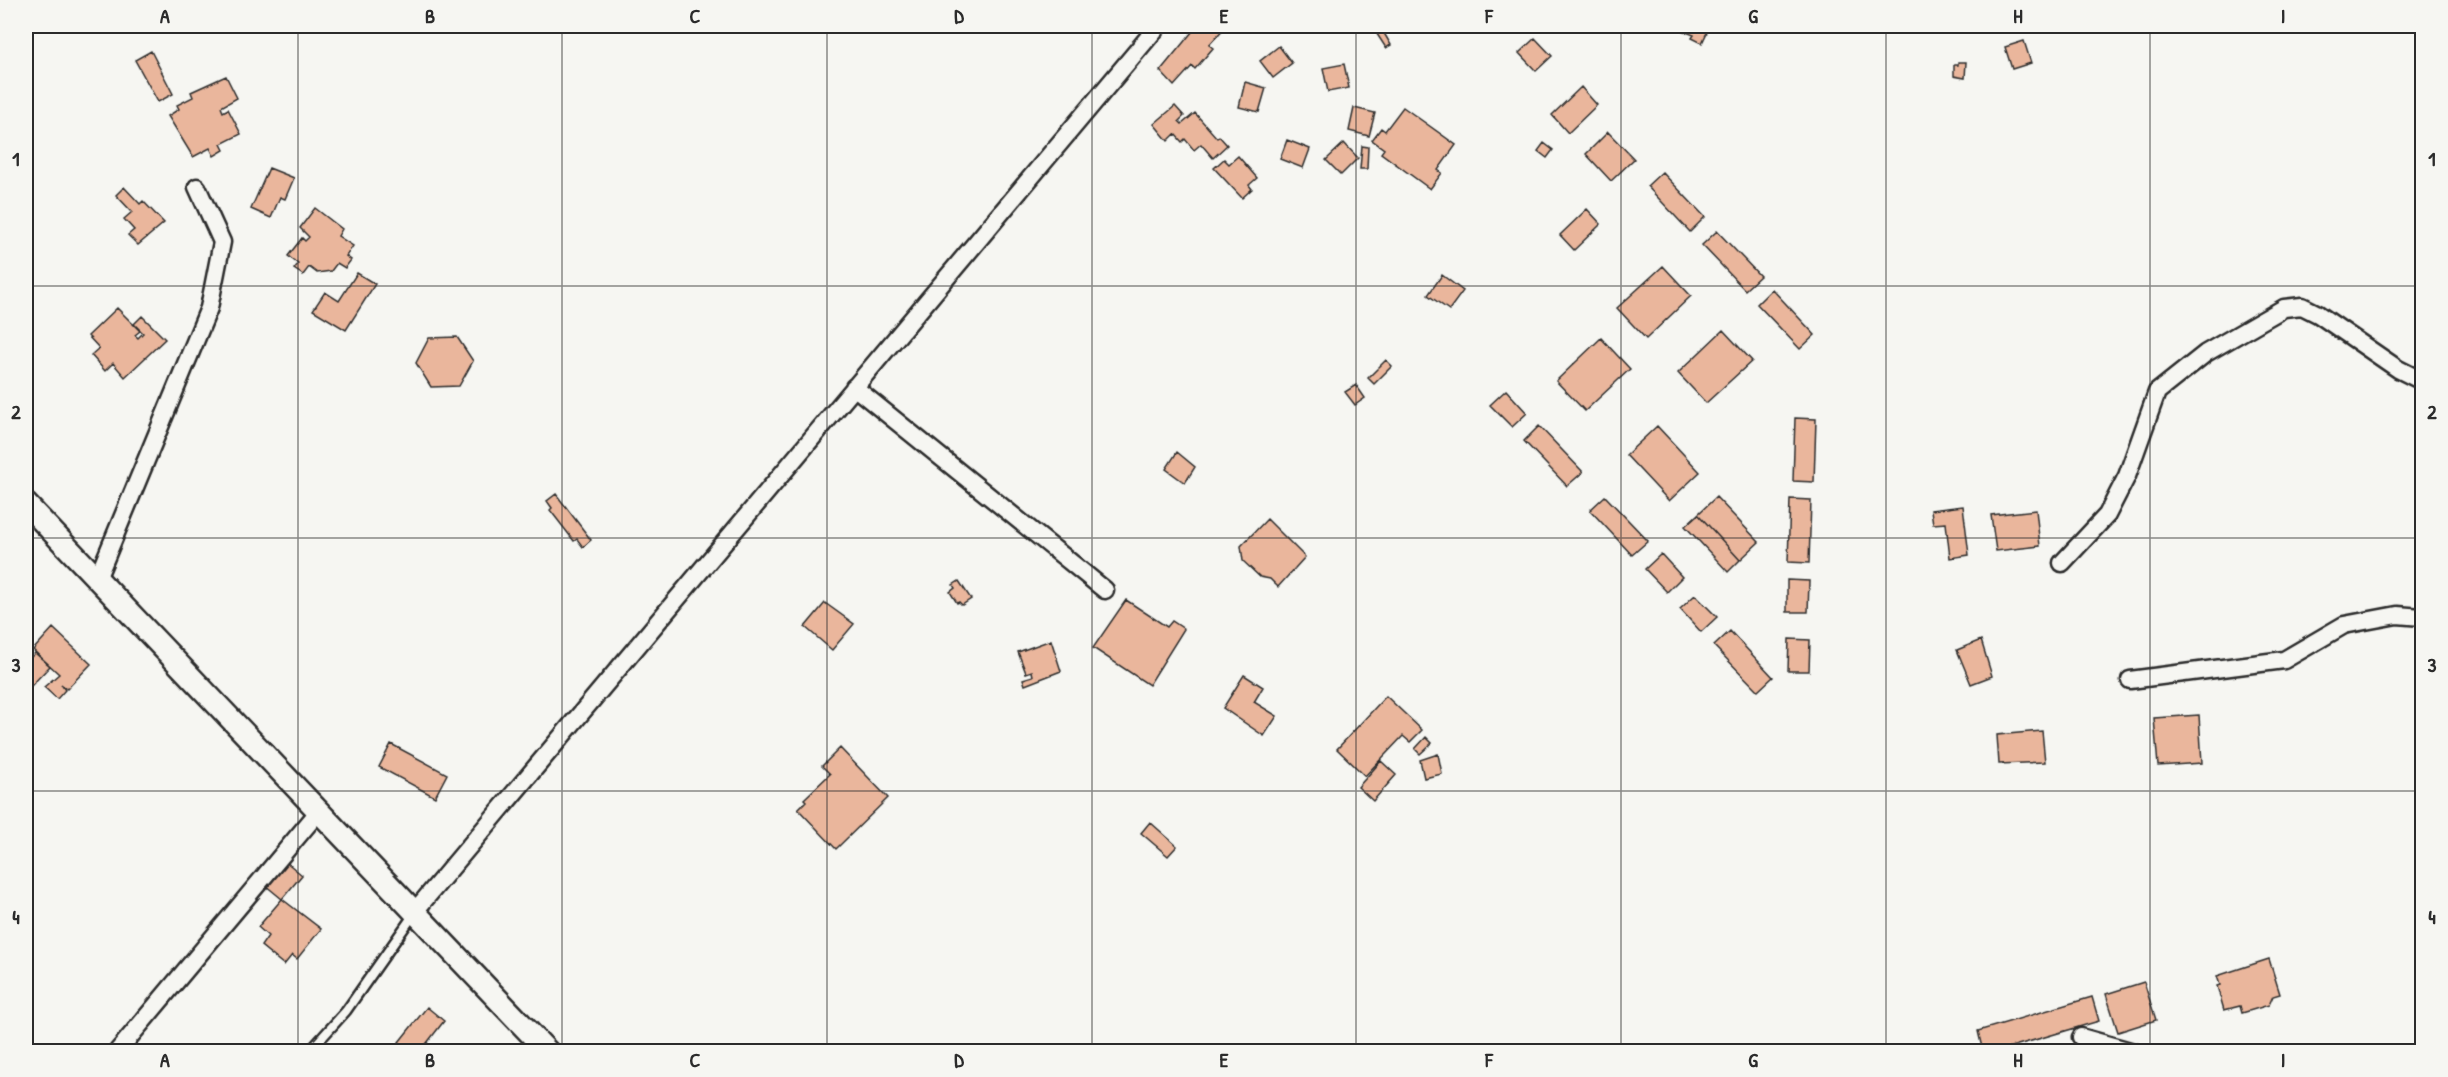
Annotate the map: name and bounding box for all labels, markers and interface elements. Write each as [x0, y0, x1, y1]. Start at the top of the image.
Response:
text: A [160, 2, 170, 29]
text: B [425, 2, 435, 29]
text: C [690, 2, 701, 29]
text: D [954, 2, 964, 29]
text: E [1220, 2, 1229, 29]
text: F [1484, 2, 1494, 29]
text: G [1748, 2, 1758, 29]
text: H [2013, 2, 2023, 29]
text: I [2281, 2, 2285, 29]
text: 1 [12, 145, 20, 172]
text: 1 [2428, 145, 2436, 172]
text: 2 [11, 398, 21, 425]
text: 2 [2427, 398, 2437, 425]
text: 3 [12, 651, 21, 678]
text: 3 [2428, 651, 2437, 678]
text: 4 [12, 903, 20, 930]
text: 4 [2428, 903, 2436, 930]
text: A [160, 1046, 170, 1073]
text: B [425, 1046, 435, 1073]
text: C [690, 1046, 701, 1073]
text: D [954, 1046, 964, 1073]
text: E [1220, 1046, 1229, 1073]
text: F [1484, 1046, 1494, 1073]
text: G [1748, 1046, 1758, 1073]
text: H [2013, 1046, 2023, 1073]
text: I [2281, 1046, 2285, 1073]

